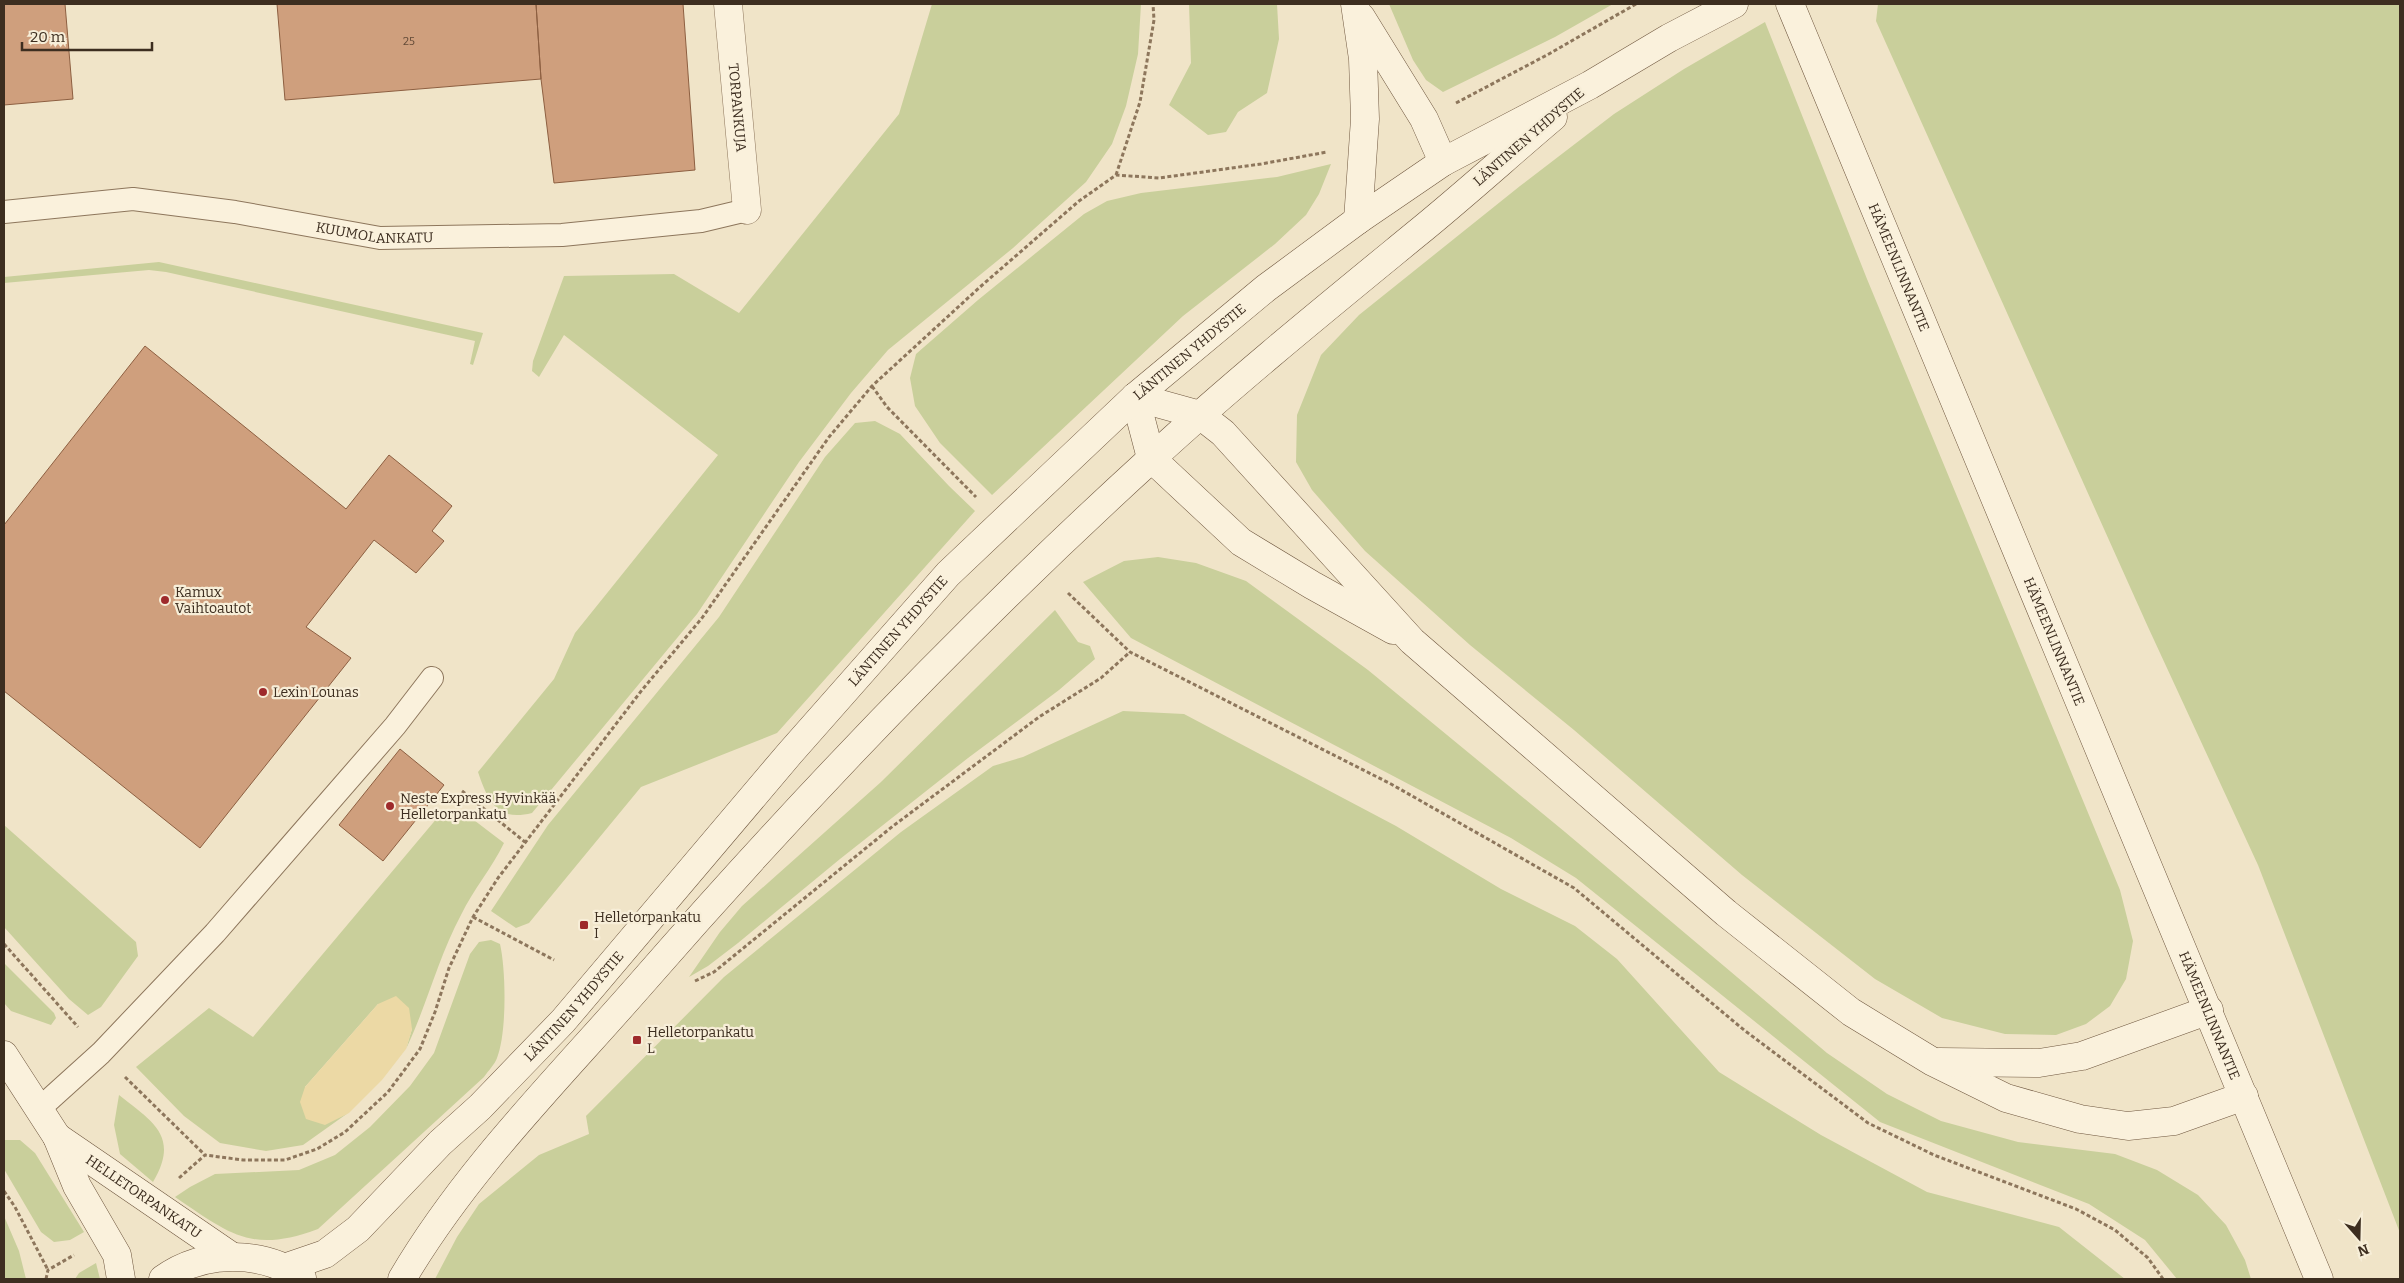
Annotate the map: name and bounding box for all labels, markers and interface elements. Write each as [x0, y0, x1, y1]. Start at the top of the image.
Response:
scale bar [22, 20, 152, 52]
text: 20 m [30, 28, 66, 46]
house number: 25 [403, 35, 415, 48]
street label: TORPANKUJA [725, 62, 750, 153]
street label: LÄNTINEN YHDYSTIE [1470, 84, 1588, 190]
street label: HÄMEENLINNANTIE [1865, 200, 1933, 334]
street label: KUUMOLANKATU [315, 218, 434, 247]
street label: LÄNTINEN YHDYSTIE [1130, 300, 1249, 404]
street label: LÄNTINEN YHDYSTIE [845, 572, 951, 689]
street label: HÄMEENLINNANTIE [2020, 575, 2089, 708]
place label: Kamux Vaihtoautot [175, 584, 251, 617]
marker: Kamux Vaihtoautot [159, 594, 171, 606]
place label: Lexin Lounas [273, 684, 359, 701]
marker: Lexin Lounas [257, 686, 269, 698]
place label: Neste Express Hyvinkää Helletorpankatu [400, 790, 556, 823]
marker: Neste Express Hyvinkää Helletorpankatu [384, 800, 396, 812]
place label: Helletorpankatu I [594, 909, 701, 942]
marker: Helletorpankatu I [578, 919, 590, 931]
street label: LÄNTINEN YHDYSTIE [520, 948, 627, 1065]
street label: HÄMEENLINNANTIE [2175, 949, 2244, 1082]
place label: Helletorpankatu L [647, 1024, 754, 1057]
marker: Helletorpankatu L [631, 1034, 643, 1046]
street label: HELLETORPANKATU [83, 1151, 205, 1242]
north arrow [2334, 1213, 2384, 1263]
text: N [2355, 1240, 2371, 1260]

